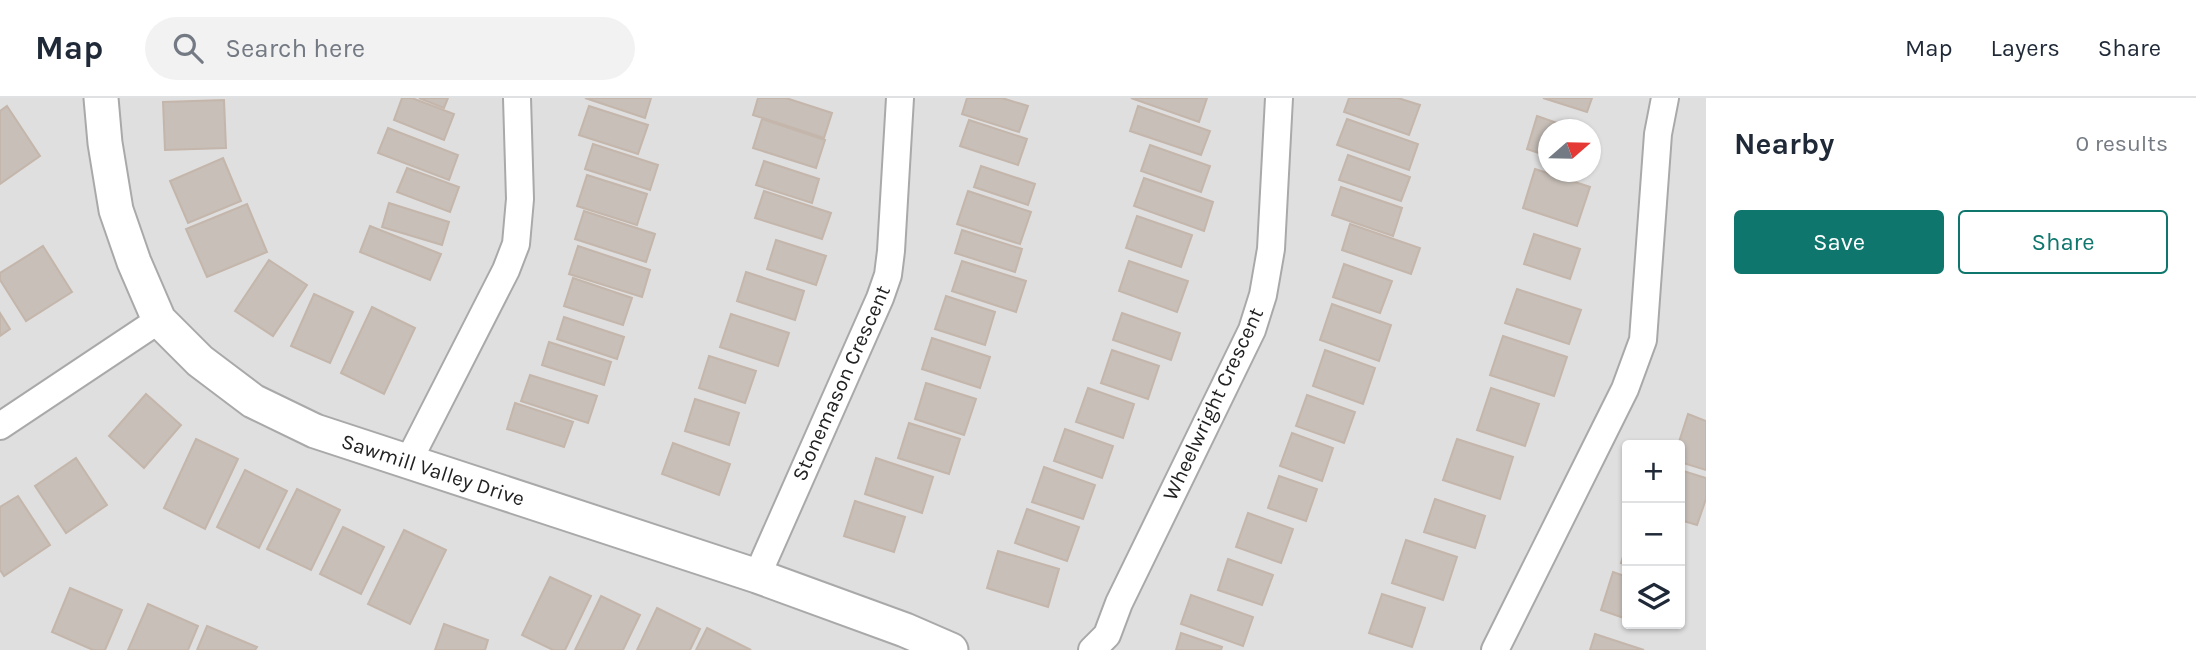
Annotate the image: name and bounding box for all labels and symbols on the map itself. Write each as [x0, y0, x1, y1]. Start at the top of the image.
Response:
north arrow [1538, 119, 1601, 182]
street label: Stonemason Crescent [787, 281, 895, 484]
street label: Wheelwright Crescent [1158, 304, 1268, 504]
street label: Sawmill Valley Drive [338, 429, 528, 511]

